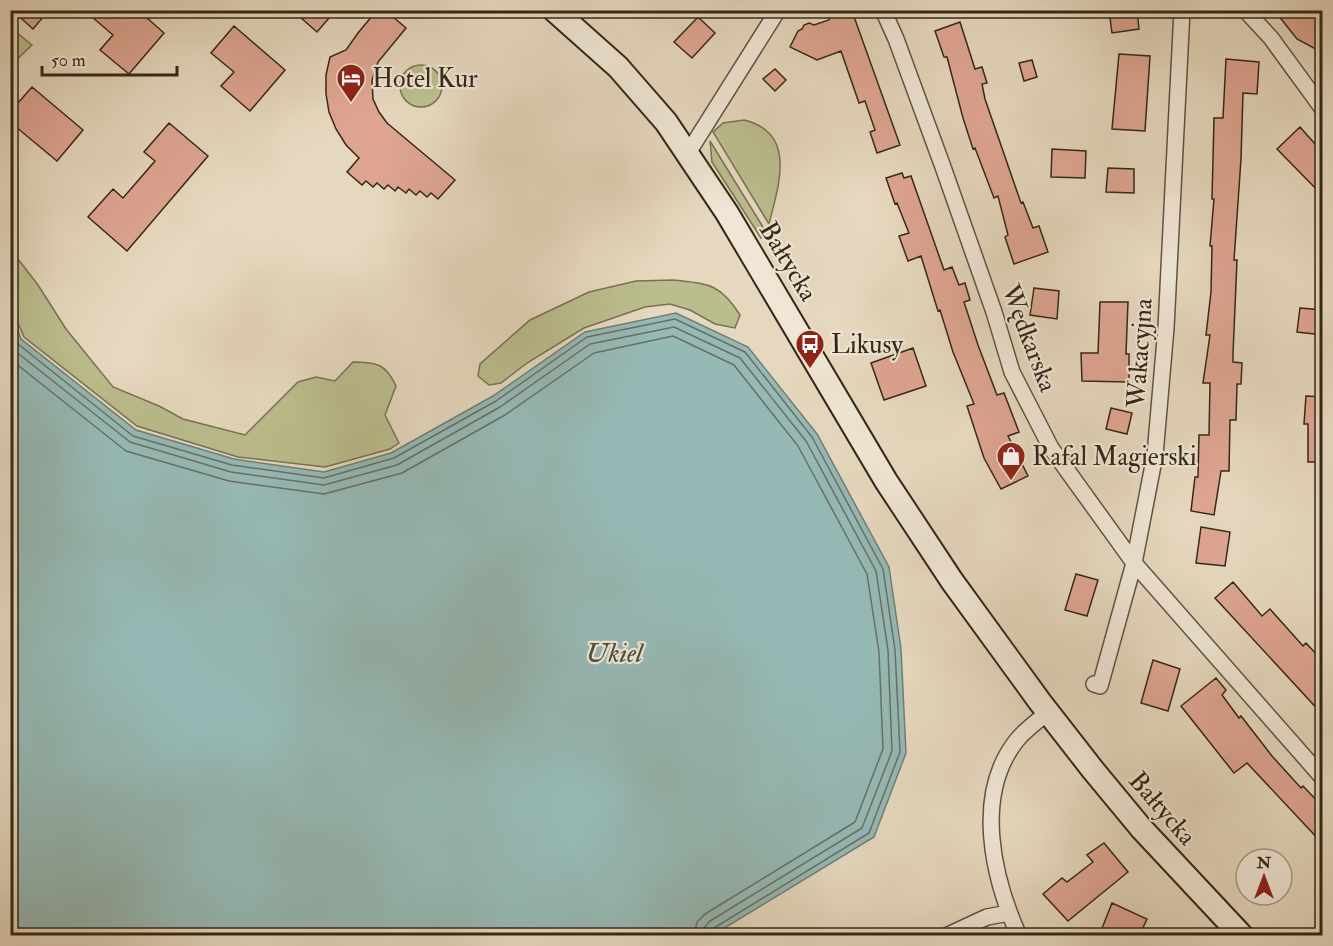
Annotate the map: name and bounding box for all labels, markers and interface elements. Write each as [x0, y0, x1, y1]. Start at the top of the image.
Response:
scale bar [42, 39, 177, 77]
text: 50 m [51, 49, 86, 72]
hotel icon: Hotel Kur [335, 62, 367, 104]
place label: Hotel Kur [372, 63, 478, 95]
street label: Bałtycka [752, 216, 824, 307]
street label: Wędkarska [994, 279, 1064, 397]
street label: Wakacyjna [1120, 297, 1160, 410]
bus stop icon: Likusy [794, 328, 826, 370]
place label: Likusy [831, 329, 903, 361]
shop icon: Rafal Magierski [995, 440, 1027, 482]
place label: Rafal Magierski [1032, 441, 1197, 473]
water label: Ukiel [586, 637, 645, 670]
street label: Bałtycka [1122, 765, 1203, 852]
north arrow [1234, 847, 1294, 907]
text: N [1256, 853, 1272, 873]

